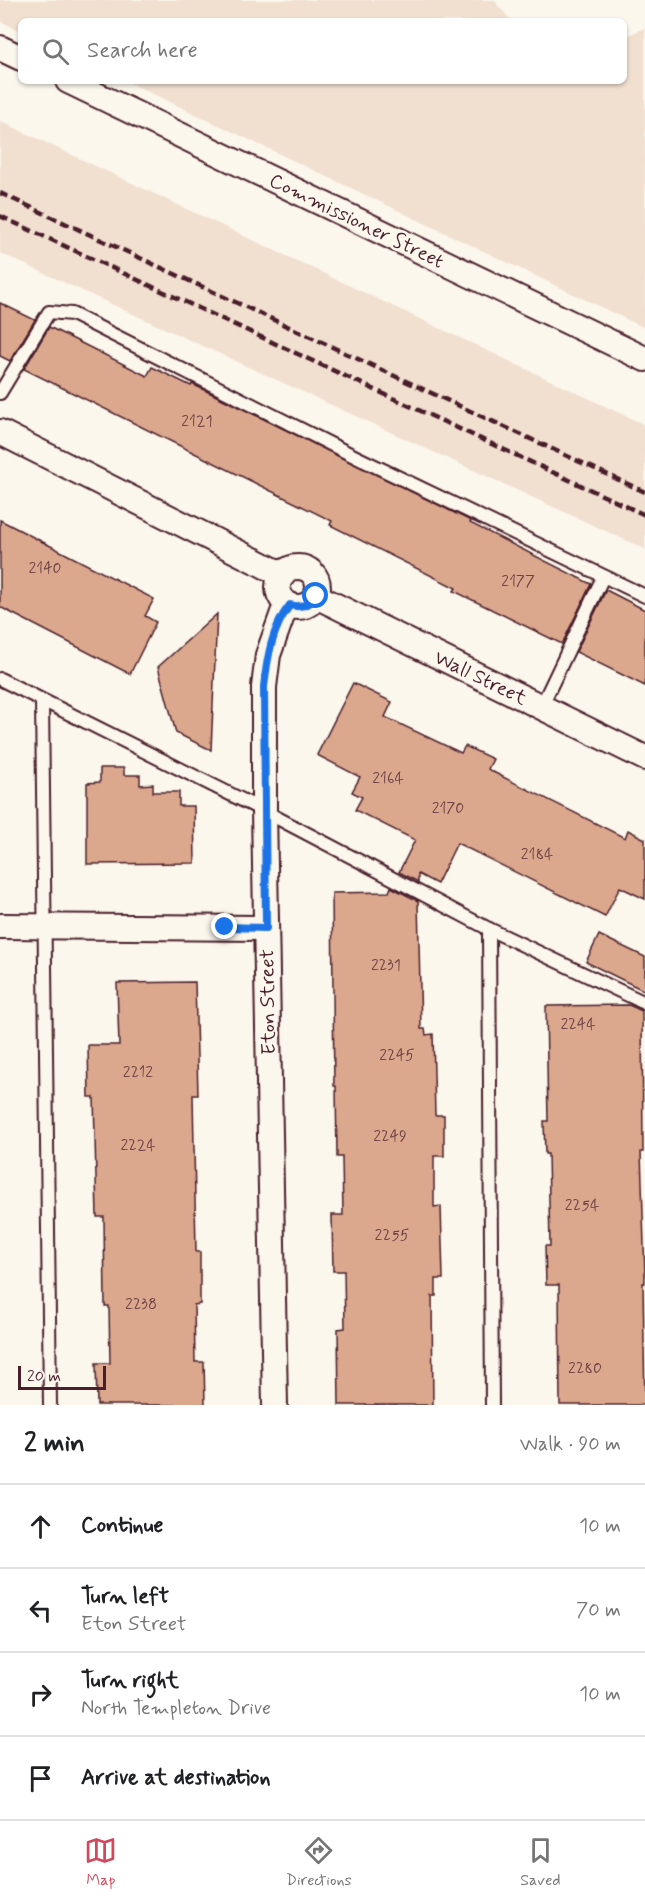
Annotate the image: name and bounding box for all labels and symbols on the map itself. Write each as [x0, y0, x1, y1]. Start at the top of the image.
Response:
street label: Commissioner Street [265, 167, 448, 275]
house number: 2121 [181, 411, 213, 432]
house number: 2140 [28, 558, 62, 579]
house number: 2177 [501, 571, 535, 592]
route start [302, 582, 328, 608]
street label: Wall Street [429, 644, 531, 712]
house number: 2164 [372, 768, 404, 789]
house number: 2170 [432, 798, 464, 819]
house number: 2184 [521, 844, 553, 865]
route end [211, 913, 237, 939]
street label: Eton Street [254, 949, 283, 1055]
house number: 2231 [371, 955, 401, 976]
house number: 2244 [560, 1014, 596, 1035]
house number: 2245 [379, 1045, 415, 1066]
house number: 2212 [123, 1062, 153, 1083]
house number: 2249 [373, 1126, 407, 1147]
house number: 2224 [120, 1135, 156, 1156]
house number: 2254 [565, 1195, 599, 1216]
house number: 2255 [375, 1225, 409, 1246]
house number: 2238 [125, 1294, 157, 1315]
house number: 2280 [568, 1358, 602, 1379]
scale bar [18, 1363, 106, 1390]

